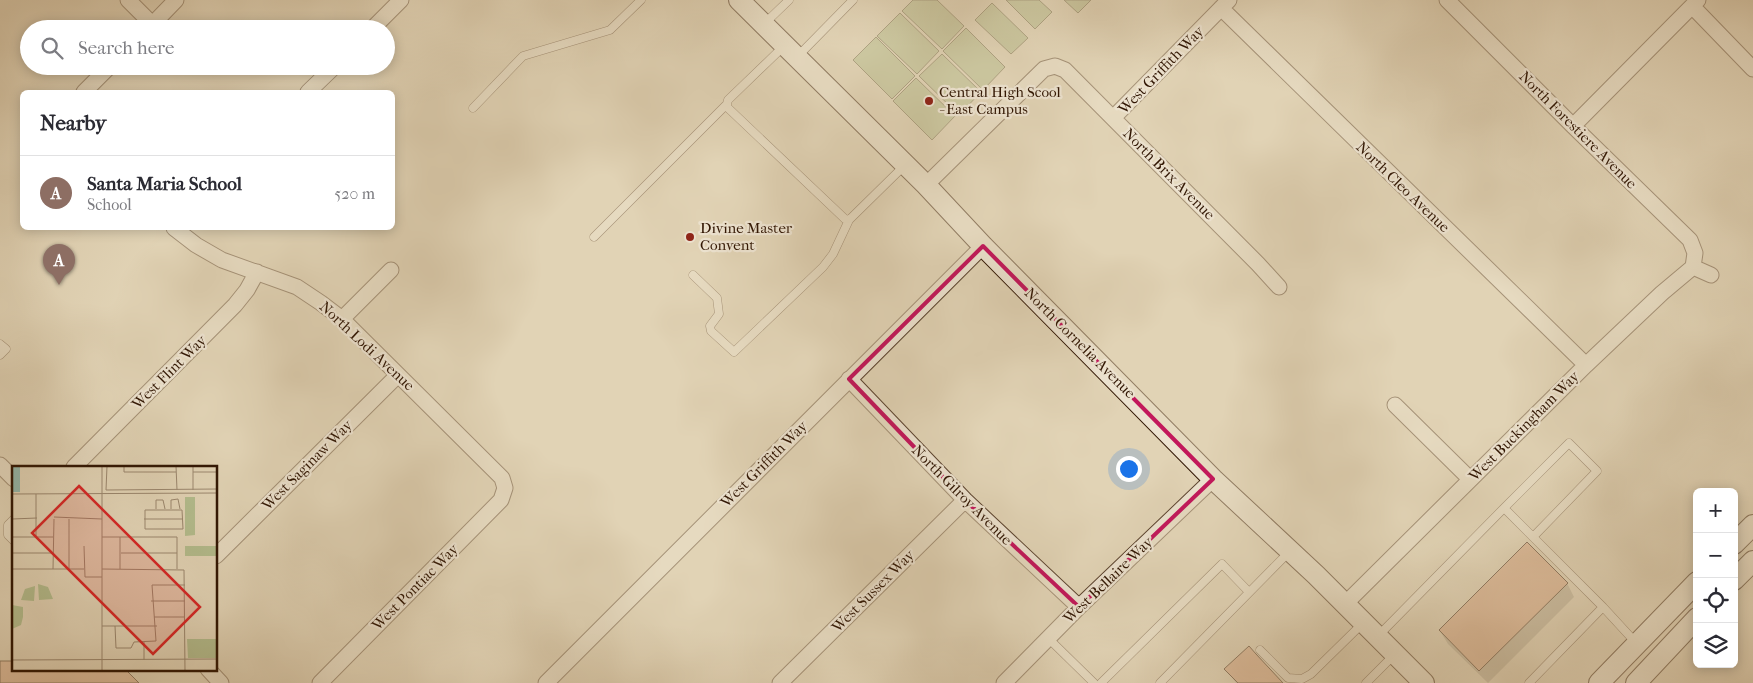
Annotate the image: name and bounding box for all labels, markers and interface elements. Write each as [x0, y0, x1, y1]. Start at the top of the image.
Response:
search box [20, 20, 395, 75]
street label: West Griffith Way [1114, 22, 1208, 118]
icon: search [38, 34, 66, 62]
text: Search here [78, 37, 174, 59]
street label: North Forestiere Avenue [1515, 67, 1641, 193]
place label: Central High Scool - East Campus [939, 83, 1061, 118]
marker: Central High Scool - East Campus [923, 95, 935, 107]
text: Nearby [40, 111, 106, 135]
street label: North Brix Avenue [1119, 124, 1219, 224]
street label: North Cleo Avenue [1353, 138, 1454, 237]
text: Santa Maria School [87, 173, 242, 195]
text: A [51, 184, 61, 203]
text: 520 m [334, 184, 375, 203]
text: School [87, 195, 132, 214]
place label: Divine Master Convent [700, 219, 793, 254]
marker: Divine Master Convent [684, 231, 696, 243]
pin: A [43, 244, 75, 285]
street label: North Cornelia Avenue [1021, 284, 1140, 403]
street label: North Lodi Avenue [316, 297, 419, 395]
street label: West Flint Way [127, 330, 211, 414]
street label: West Buckingham Way [1464, 366, 1584, 486]
street label: West Saginaw Way [257, 415, 357, 515]
street label: West Griffith Way [716, 416, 812, 512]
street label: North Gilroy Avenue [908, 441, 1016, 549]
your location [1116, 456, 1142, 482]
inset map [12, 466, 218, 670]
map controls [1693, 488, 1738, 668]
button: + [1693, 488, 1738, 533]
street label: West Bellaire Way [1059, 532, 1157, 628]
button: − [1693, 533, 1738, 578]
street label: West Pontiac Way [367, 539, 463, 635]
street label: West Sussex Way [827, 545, 919, 637]
button: locate [1693, 578, 1738, 623]
button: layers [1693, 623, 1738, 668]

